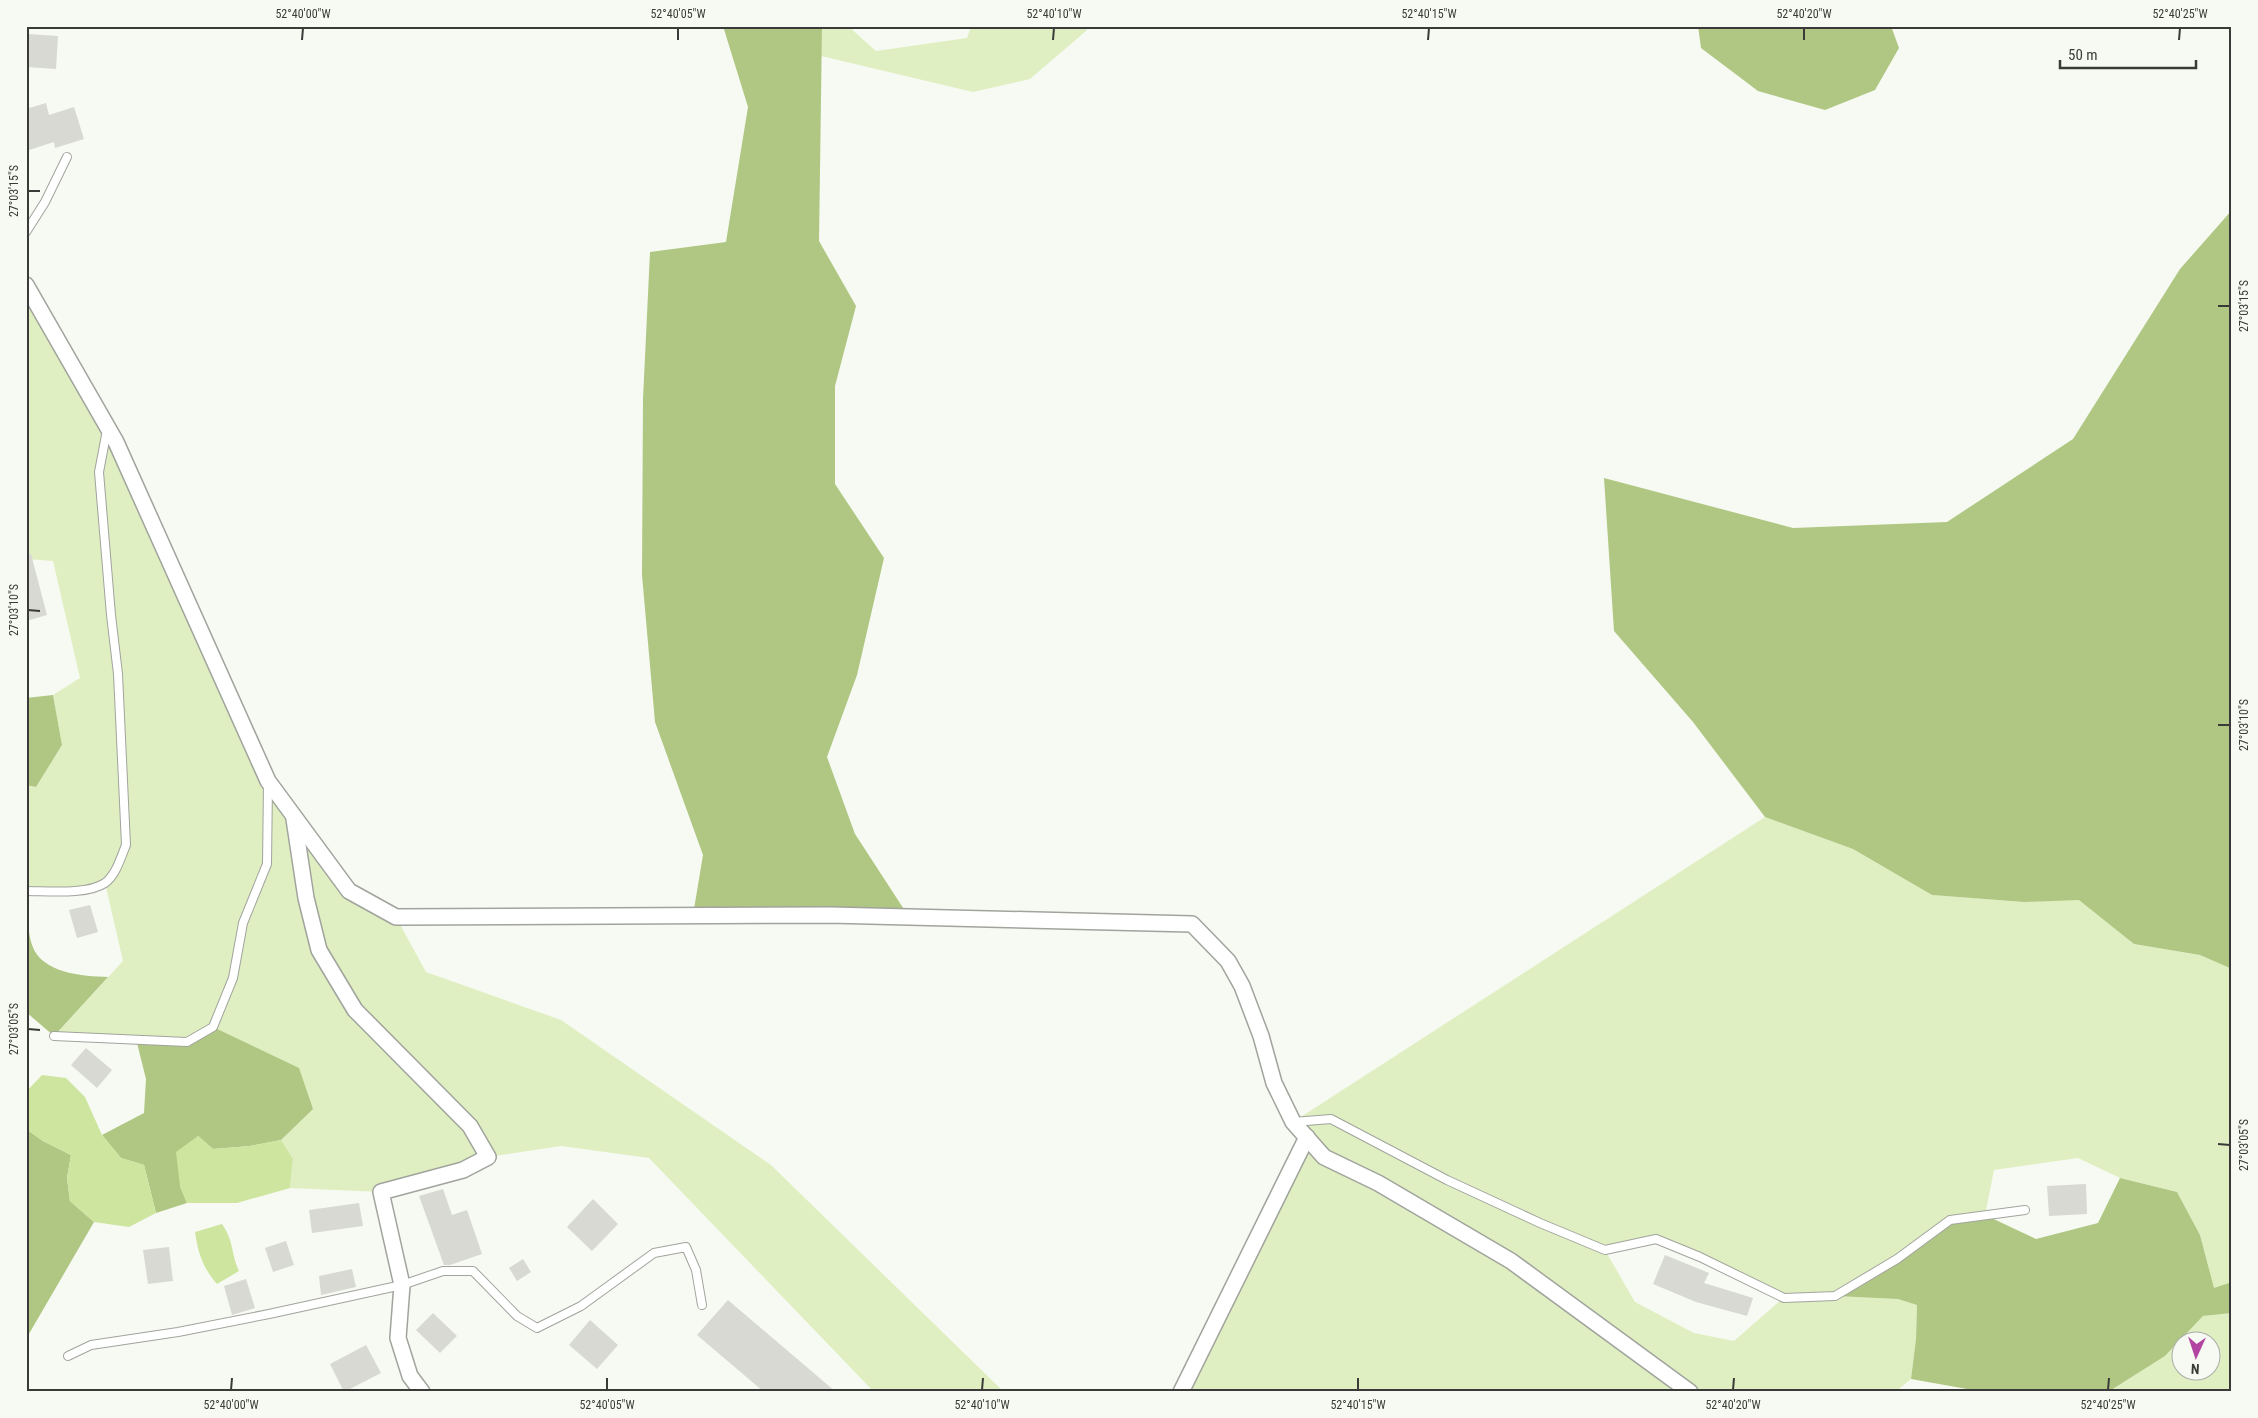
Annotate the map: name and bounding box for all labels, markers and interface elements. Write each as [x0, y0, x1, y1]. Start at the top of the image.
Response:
text: 52°40'00"W [275, 7, 331, 21]
text: 52°40'05"W [650, 7, 706, 21]
text: 52°40'10"W [1026, 7, 1082, 21]
text: 52°40'15"W [1401, 7, 1457, 21]
text: 52°40'20"W [1776, 7, 1832, 21]
text: 52°40'25"W [2152, 7, 2208, 21]
scale bar [2060, 38, 2197, 70]
text: 50 m [2068, 46, 2098, 64]
text: 27°03'15"S [7, 165, 21, 217]
text: 27°03'15"S [2237, 280, 2251, 332]
text: 27°03'10"S [7, 584, 21, 636]
text: 27°03'10"S [2237, 699, 2251, 751]
text: 27°03'05"S [7, 1003, 21, 1055]
text: 27°03'05"S [2237, 1119, 2251, 1171]
north arrow [2170, 1330, 2220, 1380]
text: N [2191, 1361, 2200, 1377]
text: 52°40'00"W [203, 1398, 259, 1412]
text: 52°40'05"W [579, 1398, 635, 1412]
text: 52°40'10"W [954, 1398, 1010, 1412]
text: 52°40'15"W [1330, 1398, 1386, 1412]
text: 52°40'20"W [1705, 1398, 1761, 1412]
text: 52°40'25"W [2080, 1398, 2136, 1412]

